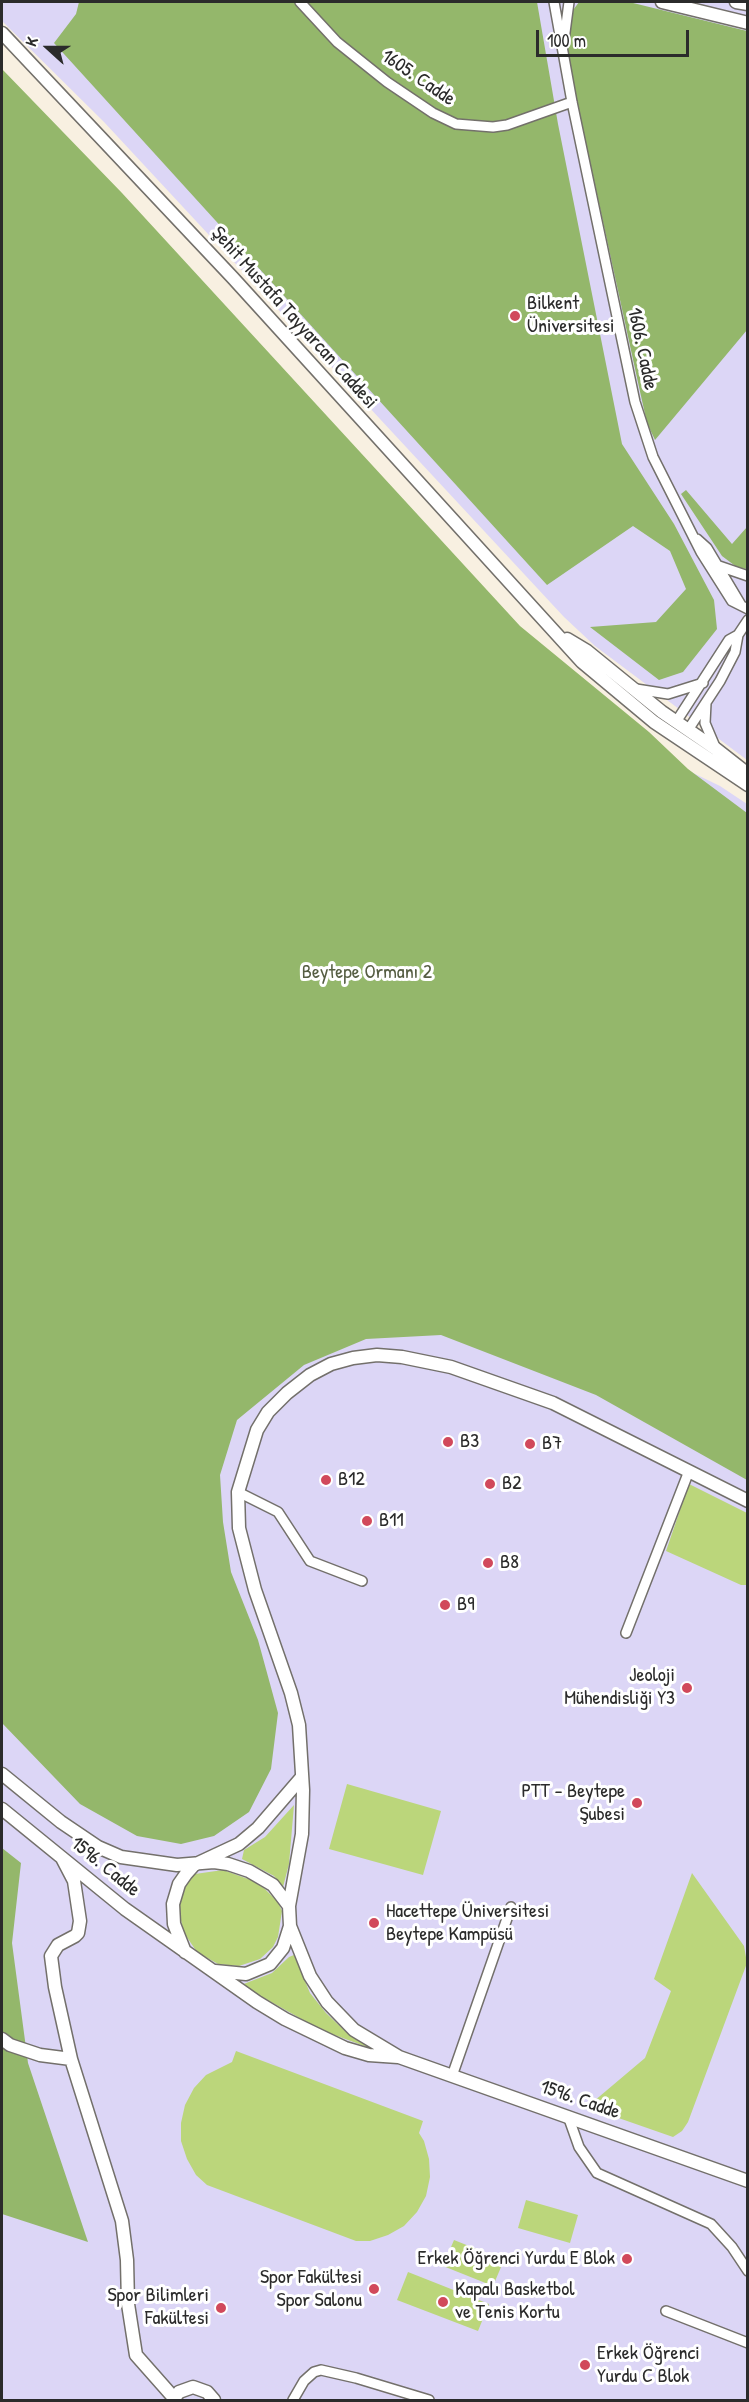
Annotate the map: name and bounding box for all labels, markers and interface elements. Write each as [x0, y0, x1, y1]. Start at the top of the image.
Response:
north arrow [18, 18, 78, 78]
scale bar [539, 18, 692, 56]
text: 100 m [547, 28, 586, 53]
text: K [19, 34, 43, 49]
street label: 1605. Cadde [377, 45, 459, 111]
street label: Şehit Mustafa Tayyarcan Caddesi [206, 222, 382, 414]
place label: Bilkent Üniversitesi [527, 292, 614, 339]
street label: 1606. Cadde [622, 306, 662, 392]
marker: Bilkent Üniversitesi [508, 309, 522, 323]
park label: Beytepe Ormanı 2 [302, 961, 432, 985]
place label: B3 [460, 1430, 479, 1454]
place label: B7 [542, 1432, 562, 1456]
marker: B3 [441, 1435, 455, 1449]
marker: B7 [523, 1437, 537, 1451]
place label: B12 [338, 1468, 365, 1492]
place label: B2 [502, 1472, 521, 1496]
marker: B12 [319, 1473, 333, 1487]
marker: B2 [483, 1477, 497, 1491]
place label: B11 [379, 1509, 404, 1533]
marker: B11 [360, 1514, 374, 1528]
place label: B8 [500, 1551, 519, 1575]
marker: B8 [481, 1556, 495, 1570]
place label: B9 [457, 1593, 474, 1617]
marker: B9 [438, 1598, 452, 1612]
place label: Jeoloji Mühendisliği Y3 [564, 1664, 675, 1711]
marker: Jeoloji Mühendisliği Y3 [680, 1681, 694, 1695]
place label: PTT - Beytepe Şubesi [521, 1780, 625, 1827]
marker: PTT - Beytepe Şubesi [630, 1796, 644, 1810]
street label: 1596. Cadde [65, 1832, 145, 1902]
place label: Hacettepe Üniversitesi Beytepe Kampüsü [386, 1900, 549, 1947]
marker: Hacettepe Üniversitesi Beytepe Kampüsü [367, 1916, 381, 1930]
street label: 1596. Cadde [537, 2075, 623, 2125]
place label: Erkek Öğrenci Yurdu E Blok [418, 2247, 615, 2271]
marker: Erkek Öğrenci Yurdu E Blok [620, 2252, 634, 2266]
place label: Spor Fakültesi Spor Salonu [260, 2266, 362, 2313]
place label: Kapalı Basketbol ve Tenis Kortu [455, 2278, 575, 2325]
marker: Spor Fakültesi Spor Salonu [367, 2282, 381, 2296]
place label: Spor Bilimleri Fakültesi [107, 2284, 209, 2331]
marker: Kapalı Basketbol ve Tenis Kortu [436, 2295, 450, 2309]
marker: Spor Bilimleri Fakültesi [214, 2301, 228, 2315]
place label: Erkek Öğrenci Yurdu C Blok [597, 2342, 700, 2389]
marker: Erkek Öğrenci Yurdu C Blok [578, 2358, 592, 2372]

